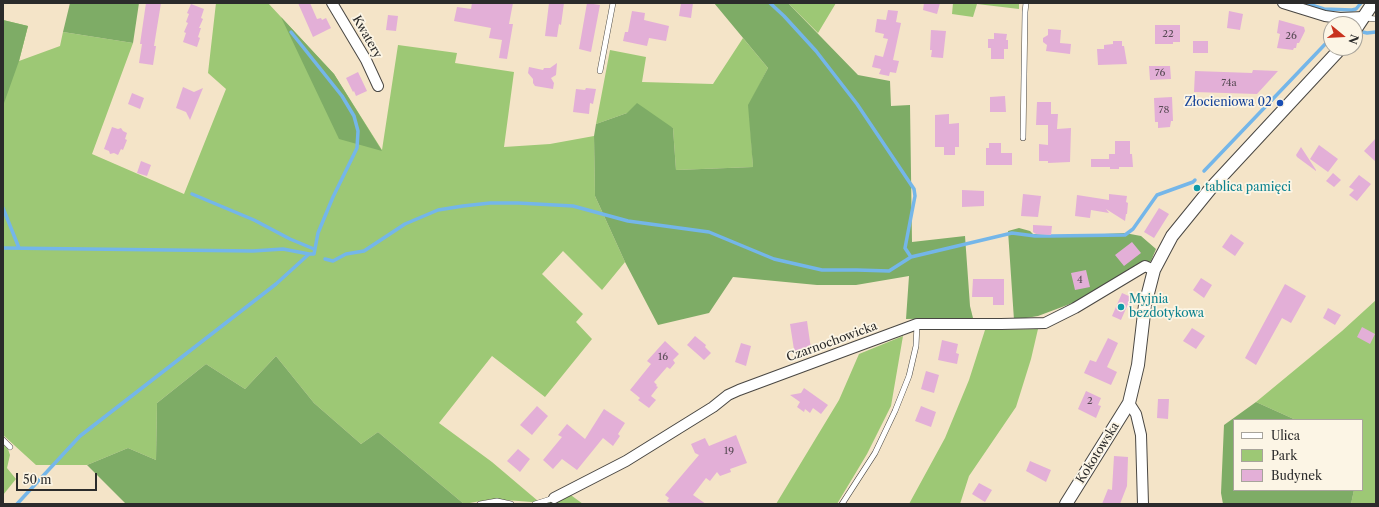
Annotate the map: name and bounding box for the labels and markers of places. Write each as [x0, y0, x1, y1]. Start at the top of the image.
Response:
place label: Złocieniowa 02 [1184, 96, 1272, 110]
marker: Złocieniowa 02 [1275, 98, 1285, 108]
place label: tablica pamięci [1205, 181, 1291, 195]
marker: tablica pamięci [1192, 183, 1202, 193]
place label: Myjnia bezdotykowa [1129, 293, 1204, 321]
marker: Myjnia bezdotykowa [1116, 302, 1126, 312]

